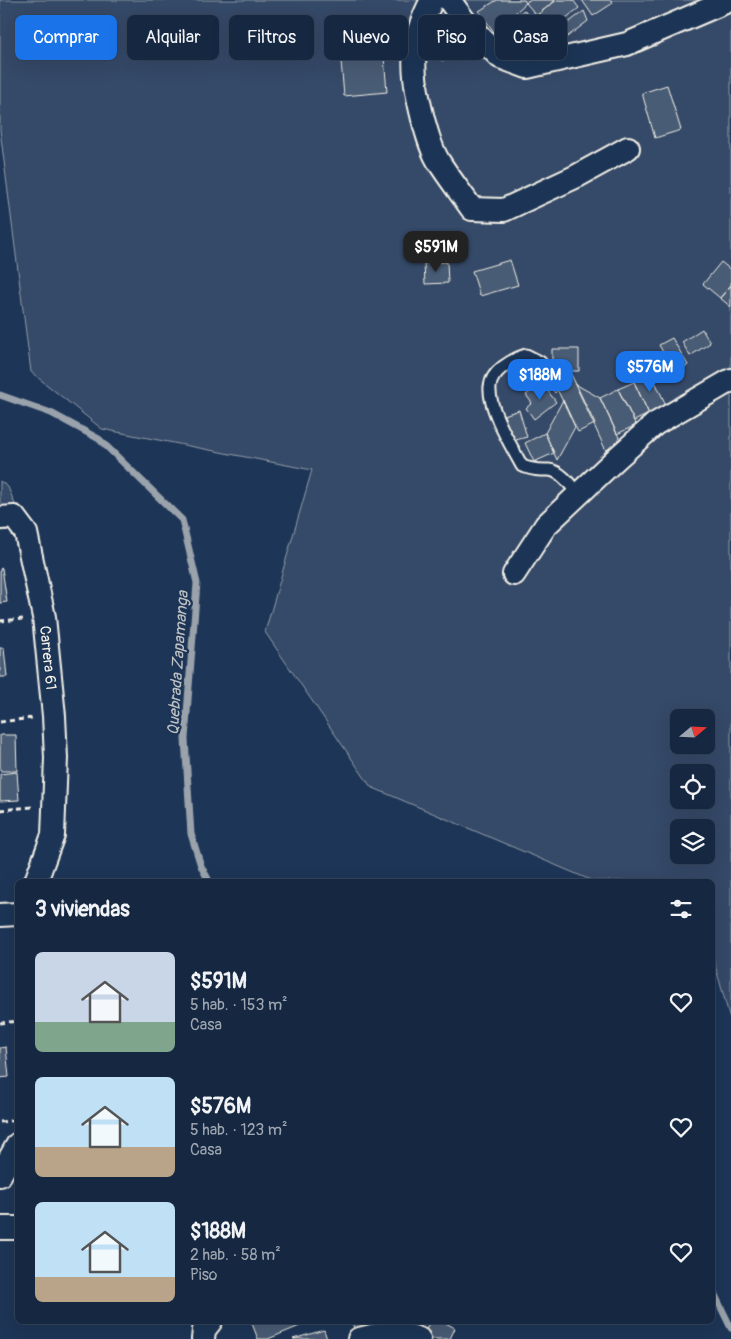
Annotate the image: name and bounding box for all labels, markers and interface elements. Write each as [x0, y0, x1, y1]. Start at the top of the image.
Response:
chip: Comprar [15, 15, 117, 60]
chip: Alquilar [127, 15, 219, 60]
chip: Filtros [229, 15, 314, 60]
chip: Nuevo [324, 15, 408, 60]
chip: Piso [418, 15, 485, 60]
chip: Casa [495, 15, 567, 60]
pin: $591M [401, 230, 471, 273]
text: $591M [414, 237, 458, 257]
pin: $576M [615, 350, 685, 393]
text: $576M [627, 357, 673, 377]
pin: $188M [505, 358, 575, 401]
text: $188M [519, 365, 561, 385]
water label: Quebrada Zapamanga [163, 589, 193, 736]
street label: Carrera 61 [35, 625, 60, 691]
north arrow [670, 709, 715, 754]
map controls [670, 709, 715, 864]
button: locate [670, 764, 715, 809]
button: layers [670, 819, 715, 864]
icon: filters [667, 895, 695, 923]
text: 3 viviendas [35, 896, 130, 923]
text: $591M [190, 968, 247, 995]
icon: home [75, 972, 135, 1032]
icon: heart [667, 988, 695, 1016]
text: 5 hab. · 153 m² [190, 995, 288, 1015]
text: Casa [190, 1015, 222, 1035]
text: $576M [190, 1093, 251, 1120]
icon: home [75, 1097, 135, 1157]
icon: heart [667, 1113, 695, 1141]
text: 5 hab. · 123 m² [190, 1120, 287, 1140]
text: Casa [190, 1140, 222, 1160]
text: $188M [190, 1218, 246, 1245]
icon: home [75, 1222, 135, 1282]
icon: heart [667, 1238, 695, 1266]
text: 2 hab. · 58 m² [190, 1245, 281, 1265]
text: Piso [190, 1265, 217, 1285]

